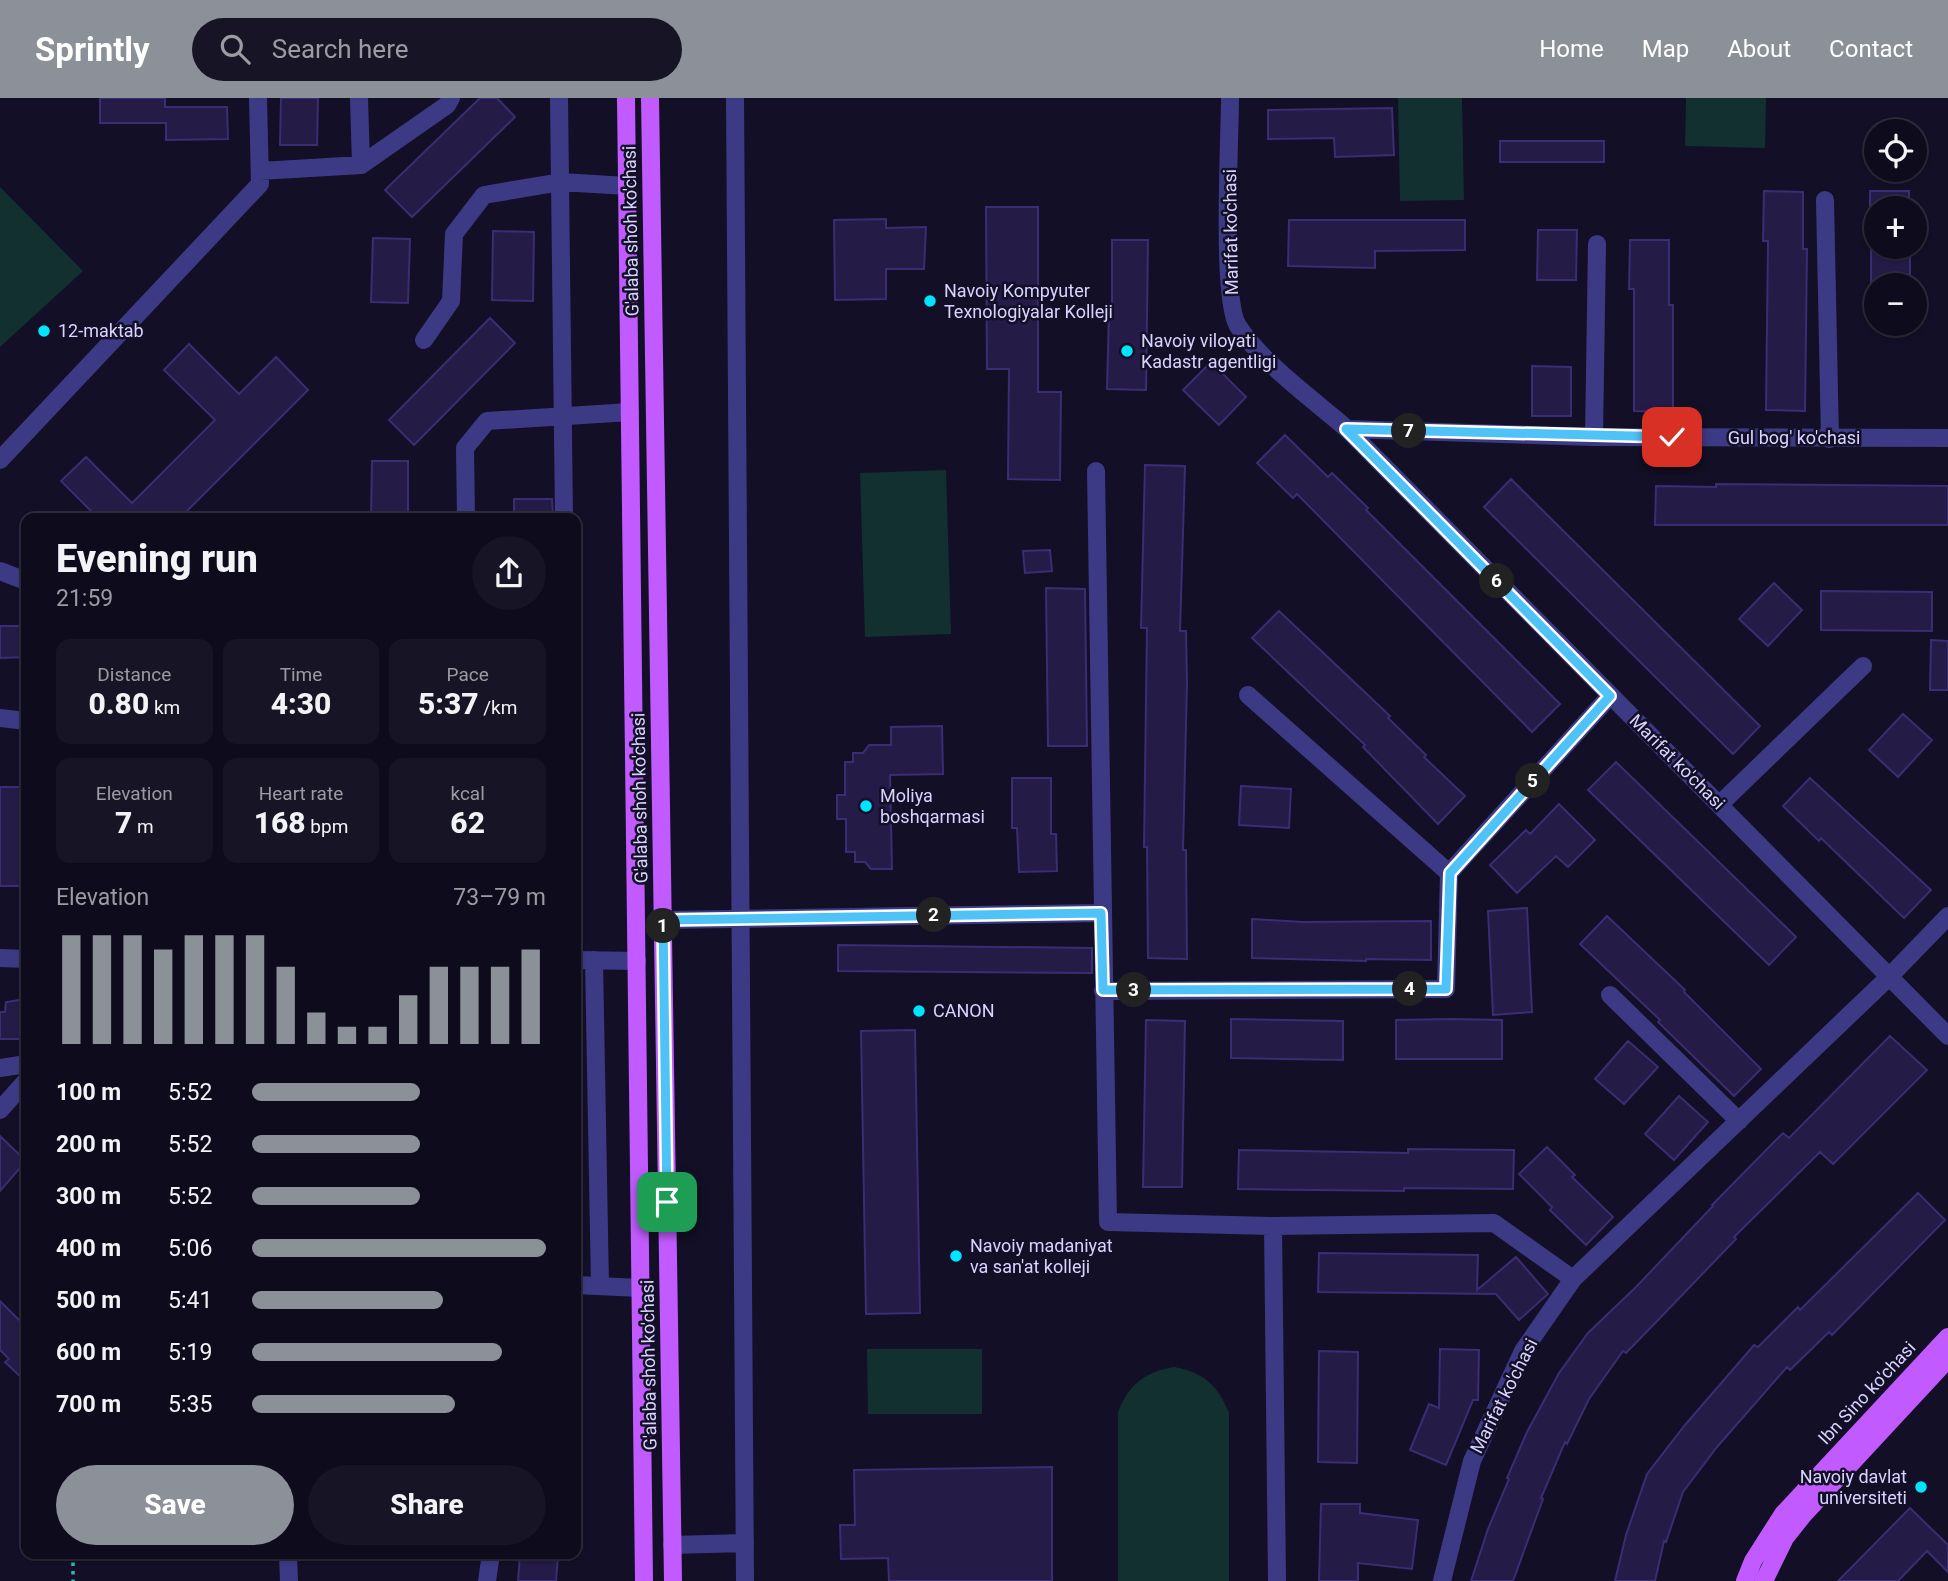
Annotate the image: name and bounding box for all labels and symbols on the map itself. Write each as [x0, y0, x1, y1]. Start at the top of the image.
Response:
street label: G'alaba shoh ko'chasi [619, 145, 642, 317]
street label: Marifat ko'chasi [1219, 169, 1242, 295]
place label: Navoiy Kompyuter Texnologiyalar Kolleji [944, 280, 1113, 322]
marker: Navoiy Kompyuter Texnologiyalar Kolleji [922, 293, 938, 309]
place label: 12-maktab [58, 320, 144, 341]
marker: 12-maktab [36, 323, 52, 339]
place label: Navoiy viloyati Kadastr agentligi [1141, 330, 1276, 372]
marker: Navoiy viloyati Kadastr agentligi [1119, 343, 1135, 359]
pin [1642, 407, 1702, 467]
pin: 7 [1392, 414, 1426, 448]
street label: Gul bog' ko'chasi [1728, 427, 1860, 448]
pin: 6 [1480, 564, 1514, 598]
street label: Marifat ko'chasi [1625, 710, 1729, 814]
street label: G'alaba shoh ko'chasi [628, 712, 651, 884]
pin: 5 [1516, 764, 1550, 798]
place label: Moliya boshqarmasi [880, 785, 985, 827]
marker: Moliya boshqarmasi [858, 798, 874, 814]
pin: 2 [916, 898, 951, 932]
pin: 1 [646, 908, 680, 944]
pin: 3 [1116, 972, 1152, 1008]
pin: 4 [1392, 972, 1428, 1006]
place label: CANON [933, 1000, 995, 1021]
marker: CANON [911, 1003, 927, 1019]
pin [637, 1172, 697, 1232]
place label: Navoiy madaniyat va san'at kolleji [970, 1235, 1113, 1277]
marker: Navoiy madaniyat va san'at kolleji [948, 1248, 964, 1264]
street label: G'alaba shoh ko'chasi [637, 1279, 660, 1451]
street label: Marifat ko'chasi [1466, 1335, 1542, 1457]
street label: Ibn Sino ko'chasi [1814, 1337, 1920, 1448]
place label: Navoiy davlat universiteti [1800, 1466, 1907, 1508]
marker: Navoiy davlat universiteti [1913, 1479, 1929, 1495]

